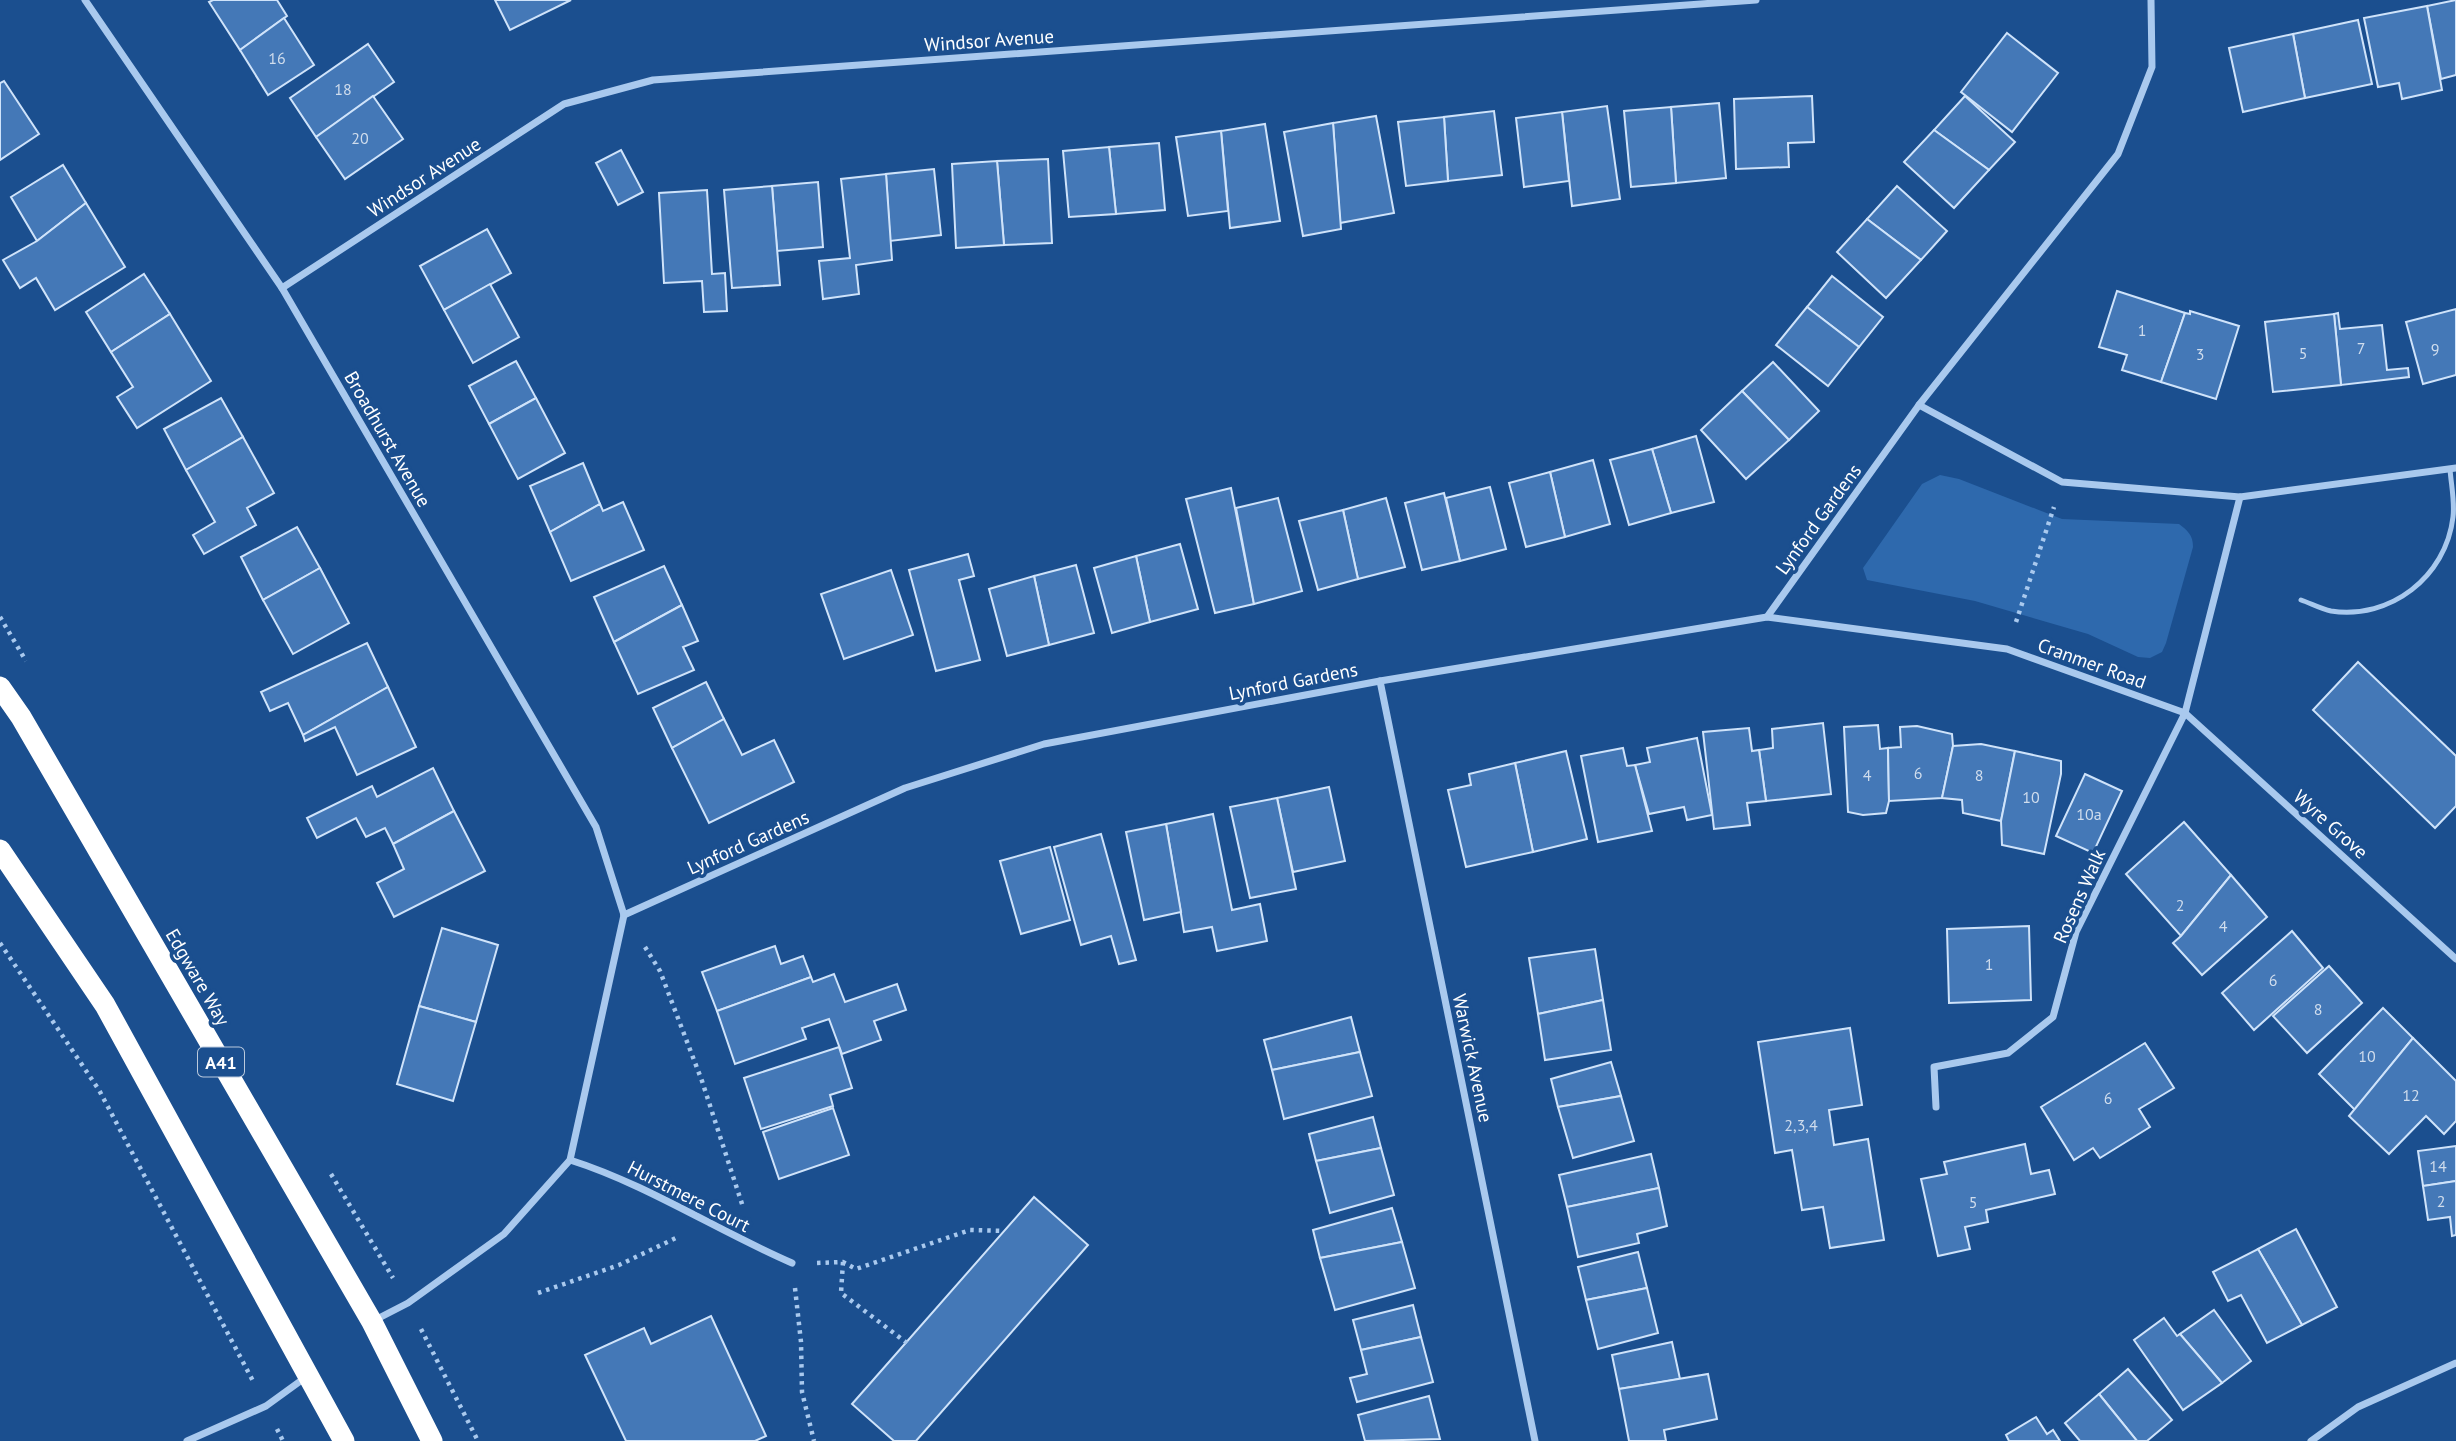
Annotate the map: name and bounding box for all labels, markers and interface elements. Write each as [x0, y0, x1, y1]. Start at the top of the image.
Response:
street label: Windsor Avenue [923, 23, 1055, 57]
house number: 16 [268, 48, 286, 68]
house number: 18 [334, 79, 352, 99]
house number: 20 [351, 128, 369, 148]
street label: Windsor Avenue [363, 132, 485, 222]
house number: 1 [2138, 320, 2146, 340]
house number: 7 [2357, 338, 2365, 358]
house number: 9 [2431, 339, 2439, 359]
house number: 5 [2299, 343, 2307, 363]
house number: 3 [2196, 344, 2204, 364]
street label: Broadhurst Avenue [339, 367, 437, 511]
street label: Lynford Gardens [1770, 459, 1866, 579]
street label: Cranmer Road [2035, 632, 2149, 694]
street label: Lynford Gardens [1227, 657, 1359, 705]
house number: 6 [1914, 763, 1922, 783]
house number: 4 [1863, 765, 1872, 785]
house number: 8 [1975, 765, 1983, 785]
street label: Wyre Grove [2289, 784, 2373, 864]
house number: 10 [2022, 787, 2040, 807]
street label: Lynford Gardens [683, 804, 813, 880]
house number: 10a [2076, 804, 2102, 824]
street label: Rosens Walk [2048, 845, 2110, 947]
house number: 2 [2176, 895, 2184, 915]
house number: 4 [2219, 916, 2228, 936]
street label: Edgware Way [161, 924, 235, 1030]
house number: 1 [1985, 954, 1993, 974]
house number: 6 [2269, 970, 2277, 990]
street label: Warwick Avenue [1448, 992, 1498, 1124]
house number: 8 [2314, 999, 2322, 1019]
house number: 10 [2358, 1046, 2376, 1066]
road number: A41 [198, 1048, 244, 1077]
house number: 12 [2402, 1085, 2420, 1105]
house number: 6 [2104, 1088, 2112, 1108]
house number: 2,3,4 [1784, 1115, 1818, 1135]
street label: Hurstmere Court [624, 1155, 755, 1237]
house number: 14 [2429, 1156, 2447, 1176]
house number: 2 [2437, 1191, 2445, 1211]
house number: 5 [1969, 1192, 1977, 1212]

